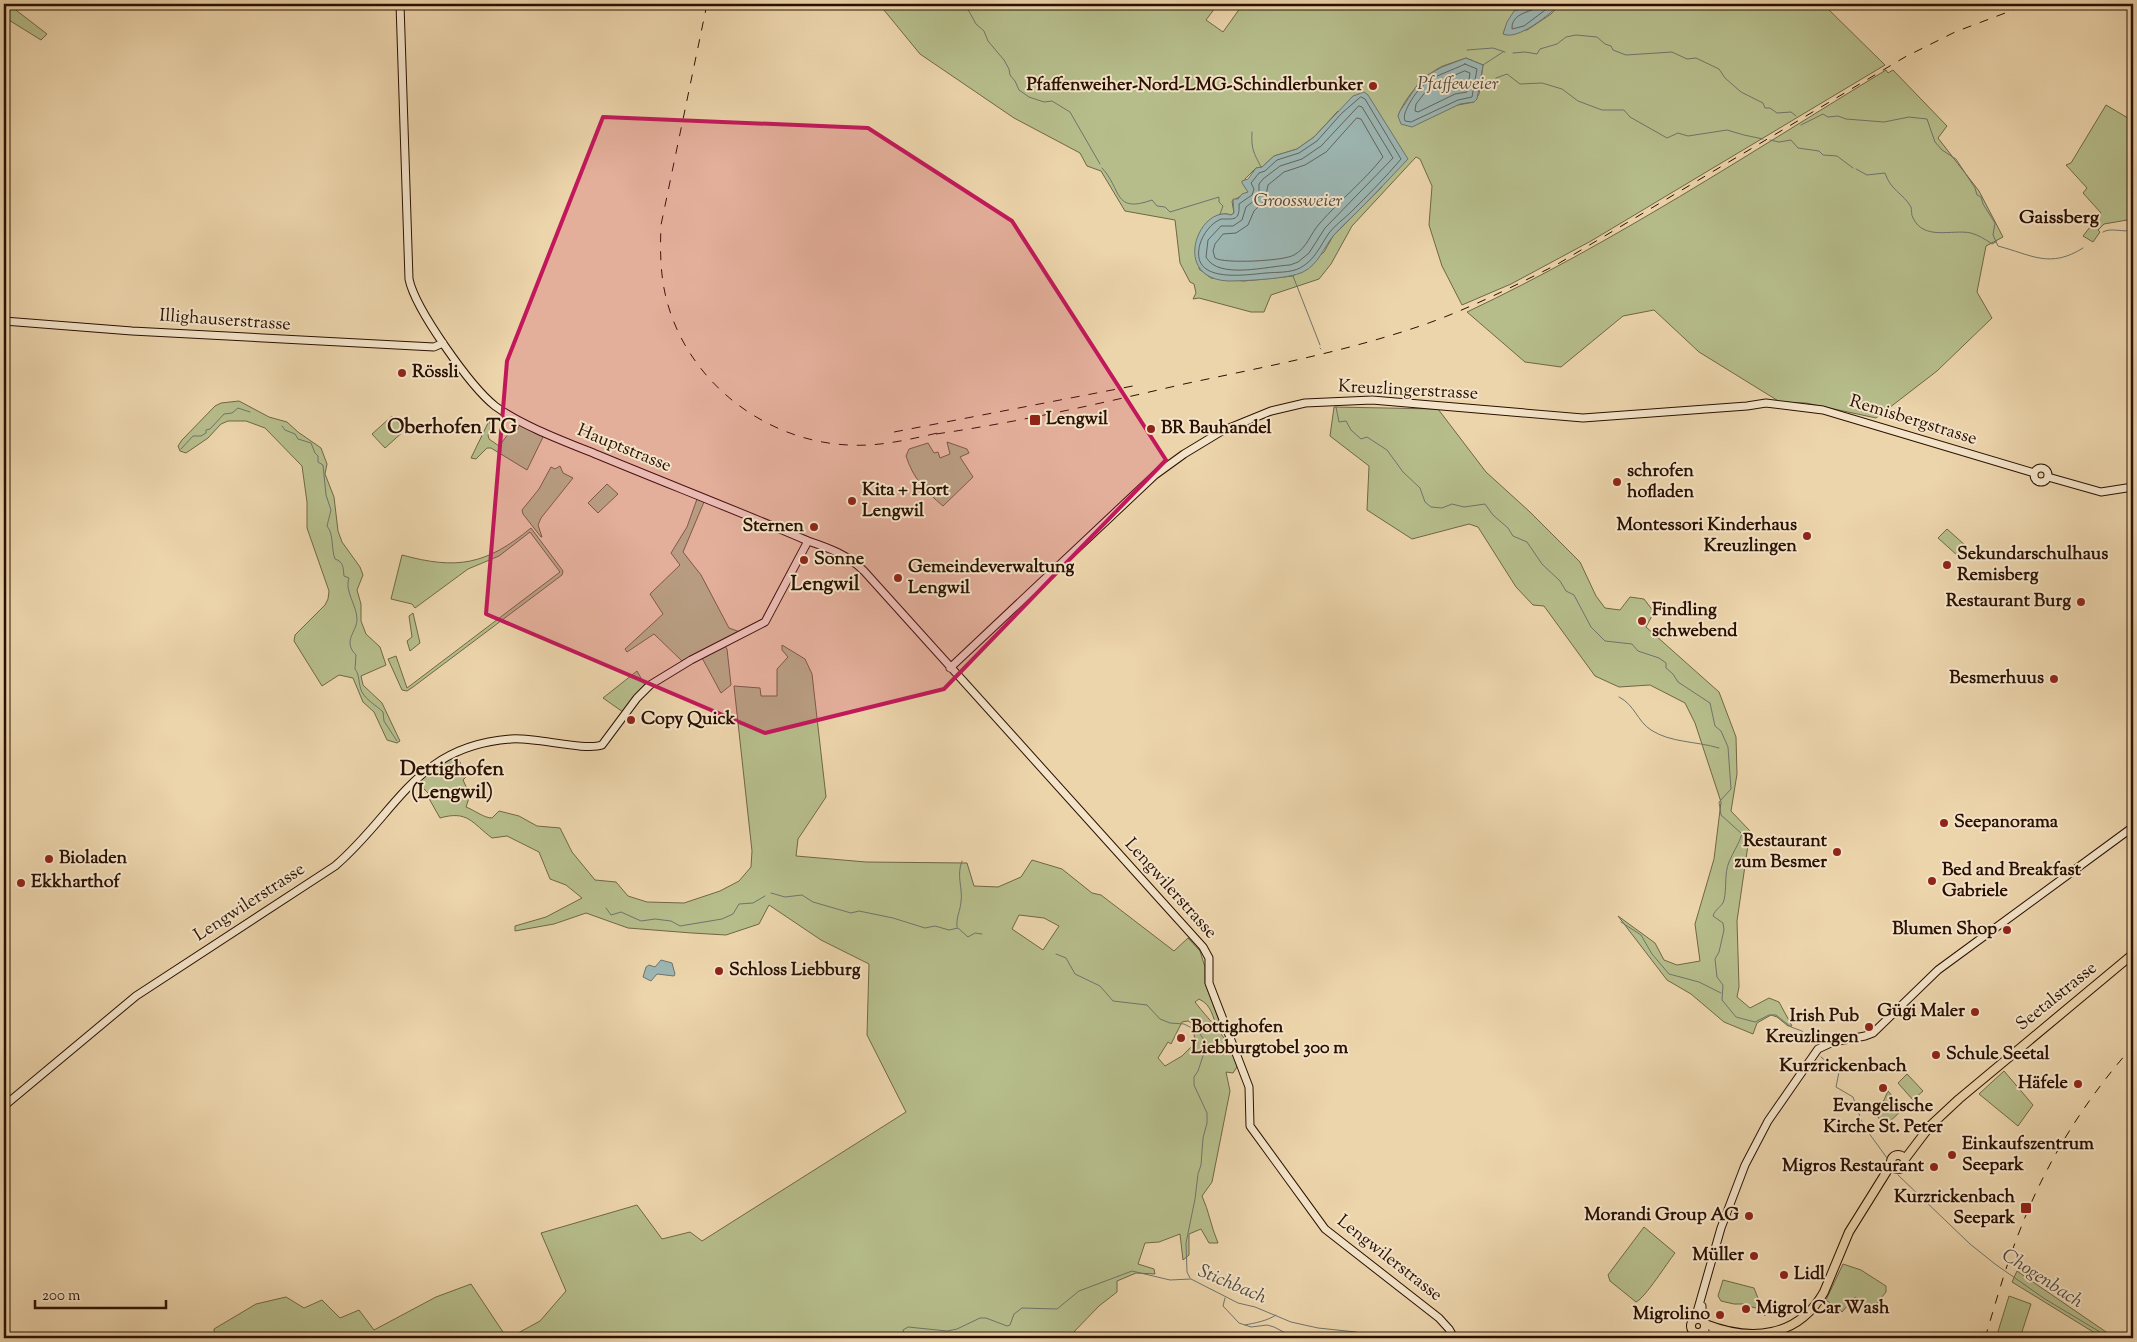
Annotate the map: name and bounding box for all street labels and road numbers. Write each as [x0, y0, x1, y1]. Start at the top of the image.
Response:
street label: Illighauserstrasse [158, 303, 292, 339]
street label: Kreuzlingerstrasse [1337, 374, 1479, 408]
street label: Remisbergstrasse [1846, 389, 1980, 453]
street label: Hauptstrasse [573, 418, 675, 480]
street label: Lengwilerstrasse [1118, 833, 1222, 945]
street label: Lengwilerstrasse [189, 857, 311, 949]
street label: Seetalstrasse [2011, 956, 2103, 1038]
street label: Lengwilerstrasse [1331, 1209, 1447, 1309]

